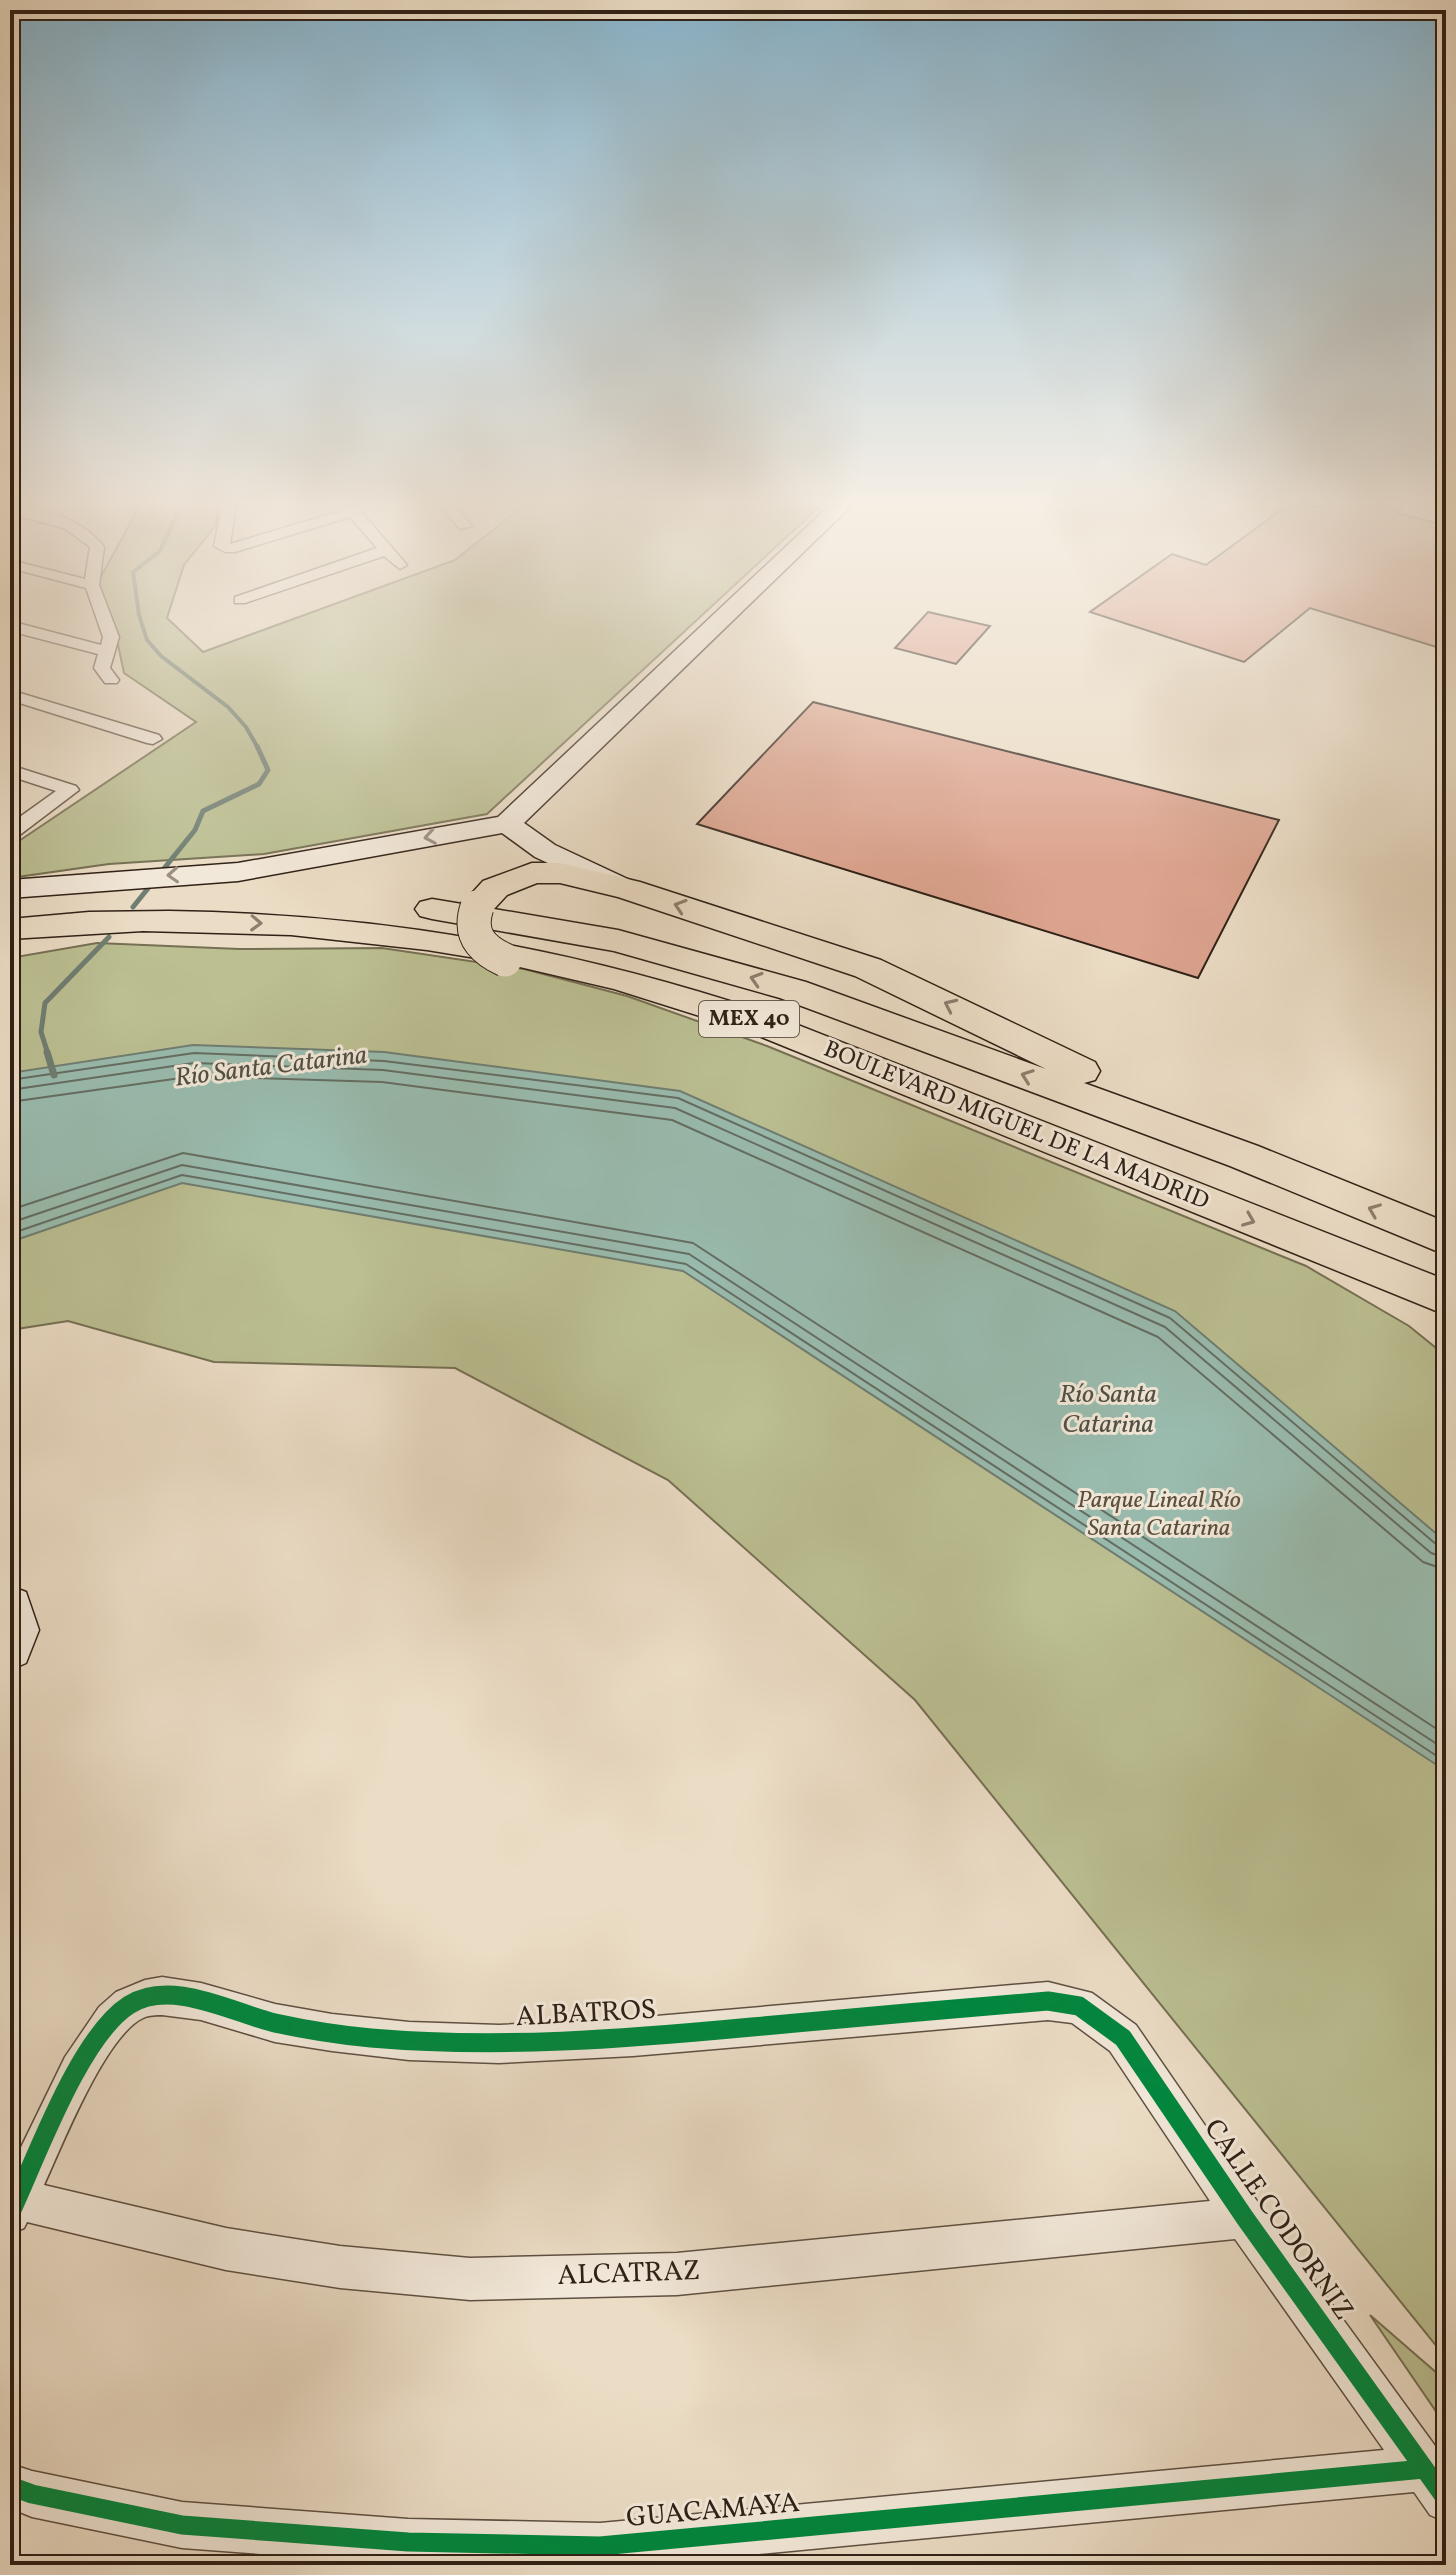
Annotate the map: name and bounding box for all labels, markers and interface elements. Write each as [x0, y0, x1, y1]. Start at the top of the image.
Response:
one-way arrow [423, 828, 437, 845]
one-way arrow [166, 867, 179, 884]
one-way arrow [674, 900, 688, 916]
one-way arrow [250, 914, 263, 931]
one-way arrow [749, 972, 763, 988]
one-way arrow [944, 999, 959, 1015]
road number: MEX 40 [699, 1001, 799, 1037]
street label: BOULEVARD MIGUEL DE LA MADRID [818, 1033, 1214, 1219]
water label: Río Santa Catarina [173, 1037, 369, 1097]
one-way arrow [1020, 1070, 1034, 1086]
one-way arrow [1368, 1203, 1382, 1219]
one-way arrow [1241, 1210, 1255, 1227]
water label: Río Santa Catarina [1059, 1377, 1157, 1443]
park label: Parque Lineal Río Santa Catarina [1077, 1484, 1241, 1546]
street label: ALBATROS [515, 1991, 657, 2037]
street label: CALLE CODORNIZ [1194, 2111, 1362, 2329]
street label: ALCATRAZ [557, 2252, 701, 2296]
street label: GUACAMAYA [625, 2484, 802, 2538]

